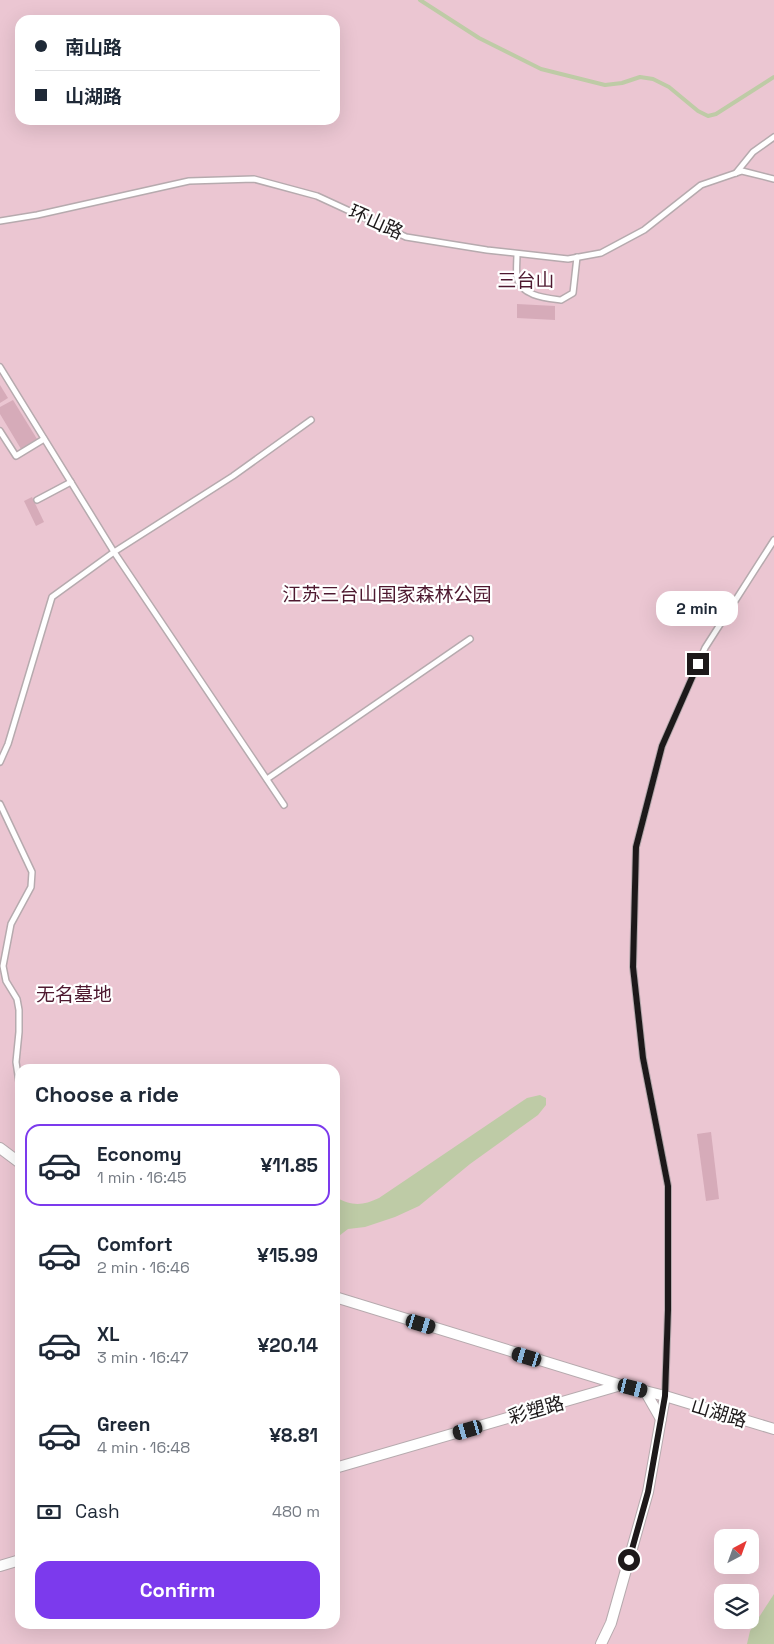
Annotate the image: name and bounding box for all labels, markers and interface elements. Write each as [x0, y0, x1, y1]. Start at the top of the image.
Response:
text: 南山路 [65, 35, 122, 60]
text: 山湖路 [65, 84, 122, 109]
street label: 环山路 [345, 199, 407, 245]
park label: 三台山 [497, 268, 555, 293]
park label: 江苏三台山国家森林公园 [282, 582, 492, 607]
callout: 2 min [657, 592, 739, 626]
text: 2 min [676, 598, 718, 619]
route end [687, 653, 709, 675]
park label: 无名墓地 [36, 982, 112, 1007]
text: Choose a ride [35, 1080, 179, 1108]
text: Economy [97, 1142, 181, 1167]
icon: car [37, 1143, 82, 1188]
text: ¥11.85 [261, 1153, 318, 1178]
text: 1 min · 16:45 [97, 1167, 187, 1188]
text: Comfort [97, 1232, 173, 1257]
icon: car [37, 1233, 82, 1278]
text: ¥15.99 [257, 1243, 318, 1268]
text: 2 min · 16:46 [97, 1257, 190, 1278]
car [404, 1312, 437, 1336]
text: XL [97, 1322, 120, 1347]
icon: car [37, 1323, 82, 1368]
text: ¥20.14 [258, 1333, 318, 1358]
car [510, 1345, 543, 1369]
text: 3 min · 16:47 [97, 1347, 189, 1368]
car [616, 1377, 649, 1399]
street label: 彩塑路 [505, 1390, 567, 1430]
street label: 山湖路 [688, 1393, 750, 1433]
text: Green [97, 1412, 150, 1437]
icon: car [37, 1413, 82, 1458]
car [451, 1419, 484, 1441]
text: ¥8.81 [269, 1423, 318, 1448]
text: 4 min · 16:48 [97, 1437, 190, 1458]
icon: cash [35, 1498, 63, 1526]
text: Cash [75, 1499, 120, 1524]
text: 480 m [272, 1501, 320, 1522]
north arrow [714, 1529, 759, 1574]
map controls [714, 1529, 759, 1629]
route start [618, 1549, 640, 1571]
button: Confirm [35, 1561, 320, 1619]
button: layers [714, 1584, 759, 1629]

